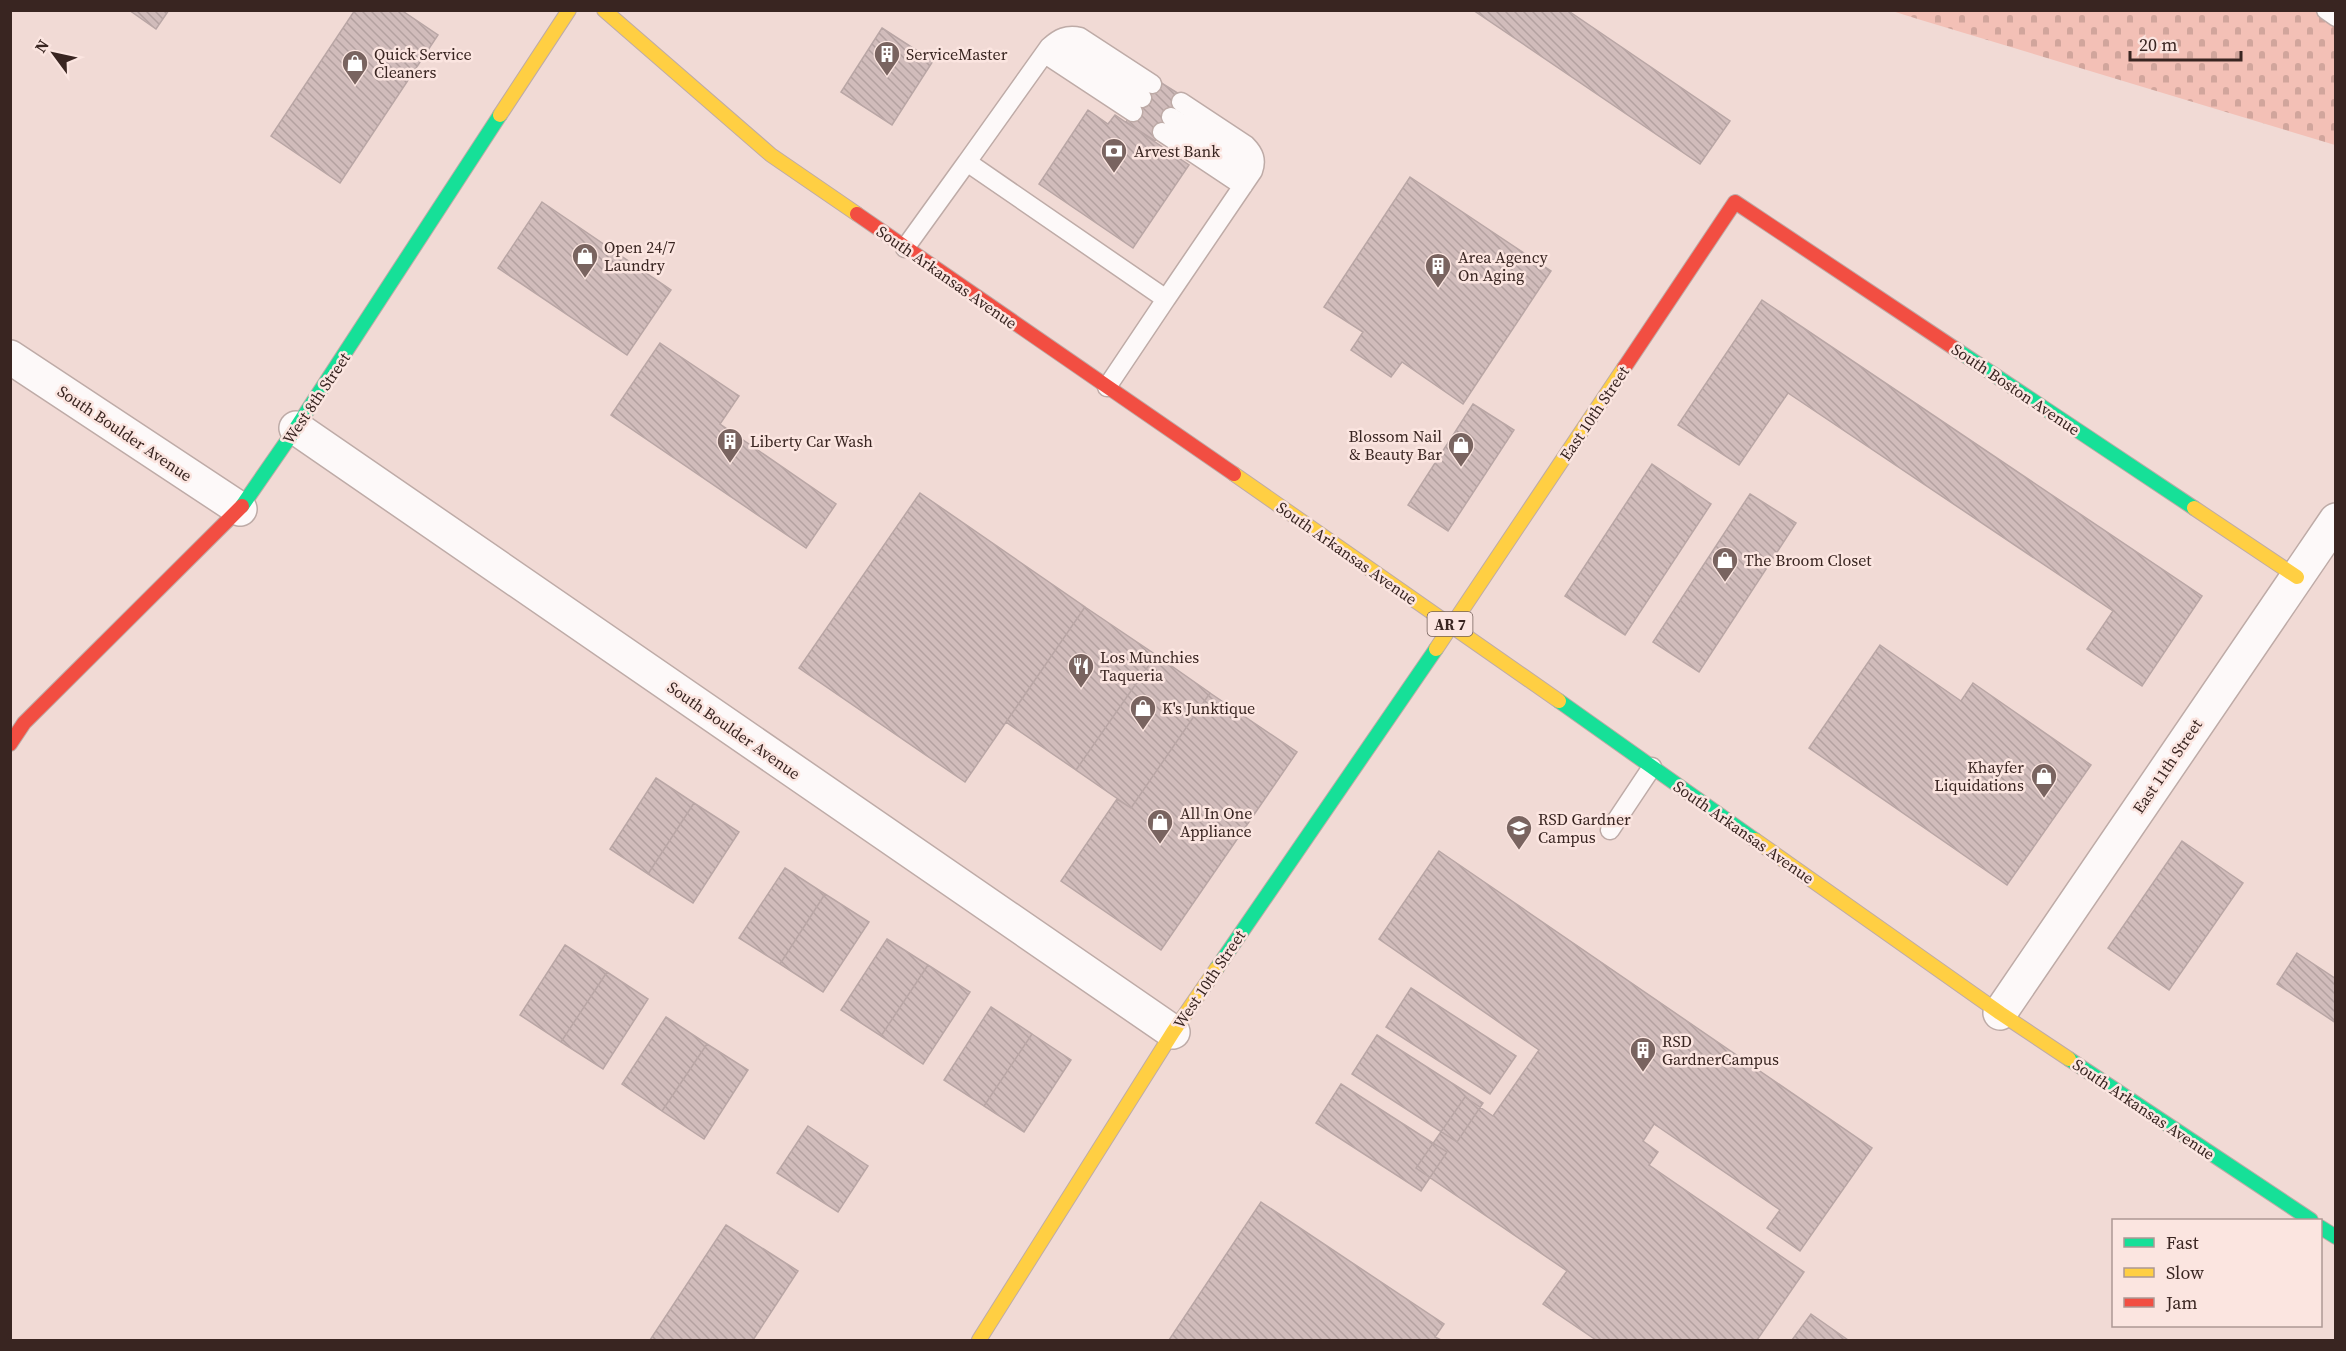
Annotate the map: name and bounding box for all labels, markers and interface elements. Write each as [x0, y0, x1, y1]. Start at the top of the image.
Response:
north arrow [24, 24, 84, 84]
scale bar [2130, 24, 2241, 62]
text: 20 m [2139, 32, 2177, 57]
text: N [29, 35, 54, 57]
building icon: ServiceMaster [872, 39, 902, 77]
place label: Quick Service Cleaners [374, 43, 472, 83]
place label: ServiceMaster [906, 43, 1008, 65]
shop icon: Quick Service Cleaners [340, 48, 370, 86]
bank icon: Arvest Bank [1099, 136, 1129, 174]
place label: Arvest Bank [1134, 140, 1220, 162]
street label: South Arkansas Avenue [872, 220, 1022, 334]
place label: Open 24/7 Laundry [604, 236, 676, 276]
shop icon: Open 24/7 Laundry [570, 241, 600, 279]
place label: Area Agency On Aging [1458, 246, 1549, 286]
building icon: Area Agency On Aging [1423, 251, 1453, 289]
street label: South Boston Avenue [1947, 338, 2085, 440]
street label: West 8th Street [277, 347, 355, 448]
street label: East 10th Street [1554, 361, 1634, 465]
street label: South Boulder Avenue [53, 380, 197, 486]
place label: Blossom Nail & Beauty Bar [1348, 425, 1442, 465]
building icon: Liberty Car Wash [715, 426, 745, 464]
place label: Liberty Car Wash [750, 430, 873, 452]
shop icon: Blossom Nail & Beauty Bar [1446, 430, 1476, 468]
street label: South Arkansas Avenue [1272, 496, 1422, 610]
shop icon: The Broom Closet [1710, 545, 1740, 583]
place label: The Broom Closet [1744, 549, 1872, 571]
road number: AR 7 [1428, 612, 1472, 636]
place label: Los Munchies Taqueria [1100, 646, 1199, 686]
restaurant icon: Los Munchies Taqueria [1066, 651, 1096, 689]
street label: South Boulder Avenue [663, 676, 805, 784]
shop icon: K's Junktique [1128, 693, 1158, 731]
place label: K's Junktique [1162, 697, 1255, 719]
street label: East 11th Street [2127, 714, 2207, 818]
place label: Khayfer Liquidations [1934, 756, 2024, 796]
shop icon: Khayfer Liquidations [2029, 761, 2059, 799]
street label: South Arkansas Avenue [1669, 775, 1819, 889]
place label: All In One Appliance [1180, 802, 1252, 842]
shop icon: All In One Appliance [1145, 807, 1175, 845]
place label: RSD Gardner Campus [1538, 808, 1631, 848]
school or university icon: RSD Gardner Campus [1504, 813, 1534, 851]
street label: West 10th Street [1168, 925, 1250, 1032]
place label: RSD GardnerCampus [1662, 1030, 1779, 1070]
building icon: RSD GardnerCampus [1628, 1035, 1658, 1073]
street label: South Arkansas Avenue [2069, 1053, 2219, 1165]
legend [2112, 1219, 2322, 1327]
text: Fast [2166, 1230, 2199, 1255]
text: Slow [2166, 1260, 2204, 1285]
text: Jam [2165, 1290, 2198, 1315]

